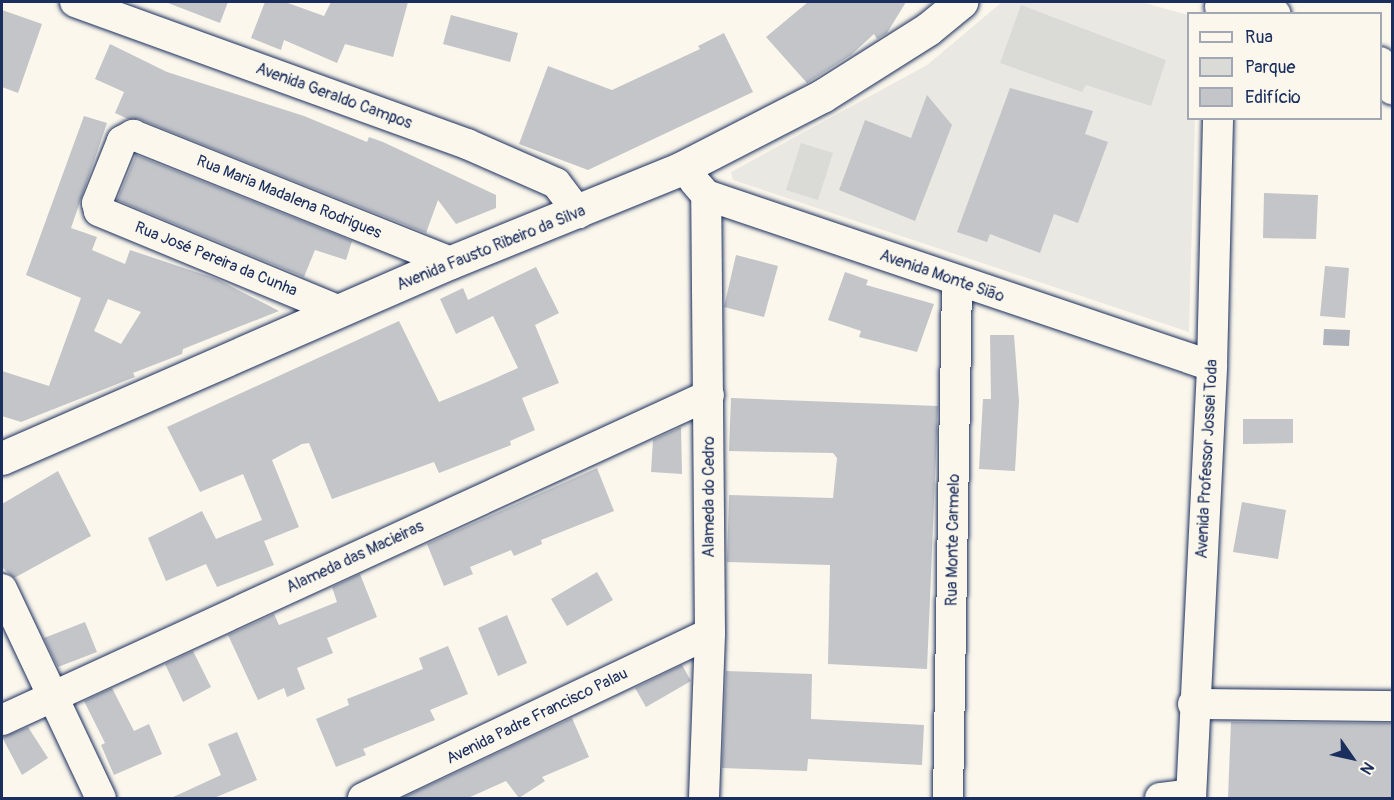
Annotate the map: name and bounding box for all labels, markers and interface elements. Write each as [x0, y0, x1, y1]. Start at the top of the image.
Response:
legend [1187, 12, 1382, 120]
text: Rua [1245, 26, 1273, 49]
text: Parque [1245, 56, 1295, 79]
street label: Avenida Geraldo Campos [253, 59, 415, 133]
text: Edifício [1245, 86, 1301, 109]
street label: Rua Maria Madalena Rodrigues [194, 151, 384, 243]
street label: Avenida Fausto Ribeiro da Silva [394, 201, 588, 295]
street label: Rua José Pereira da Cunha [132, 218, 300, 300]
street label: Avenida Monte Sião [877, 246, 1007, 306]
street label: Avenida Professor Jossei Toda [1192, 359, 1222, 559]
street label: Alameda do Cedro [699, 436, 719, 558]
street label: Rua Monte Carmelo [942, 474, 964, 606]
street label: Alameda das Macieiras [283, 517, 427, 597]
street label: Avenida Padre Francisco Palau [443, 664, 631, 768]
north arrow [1322, 728, 1382, 788]
text: N [1356, 758, 1378, 778]

